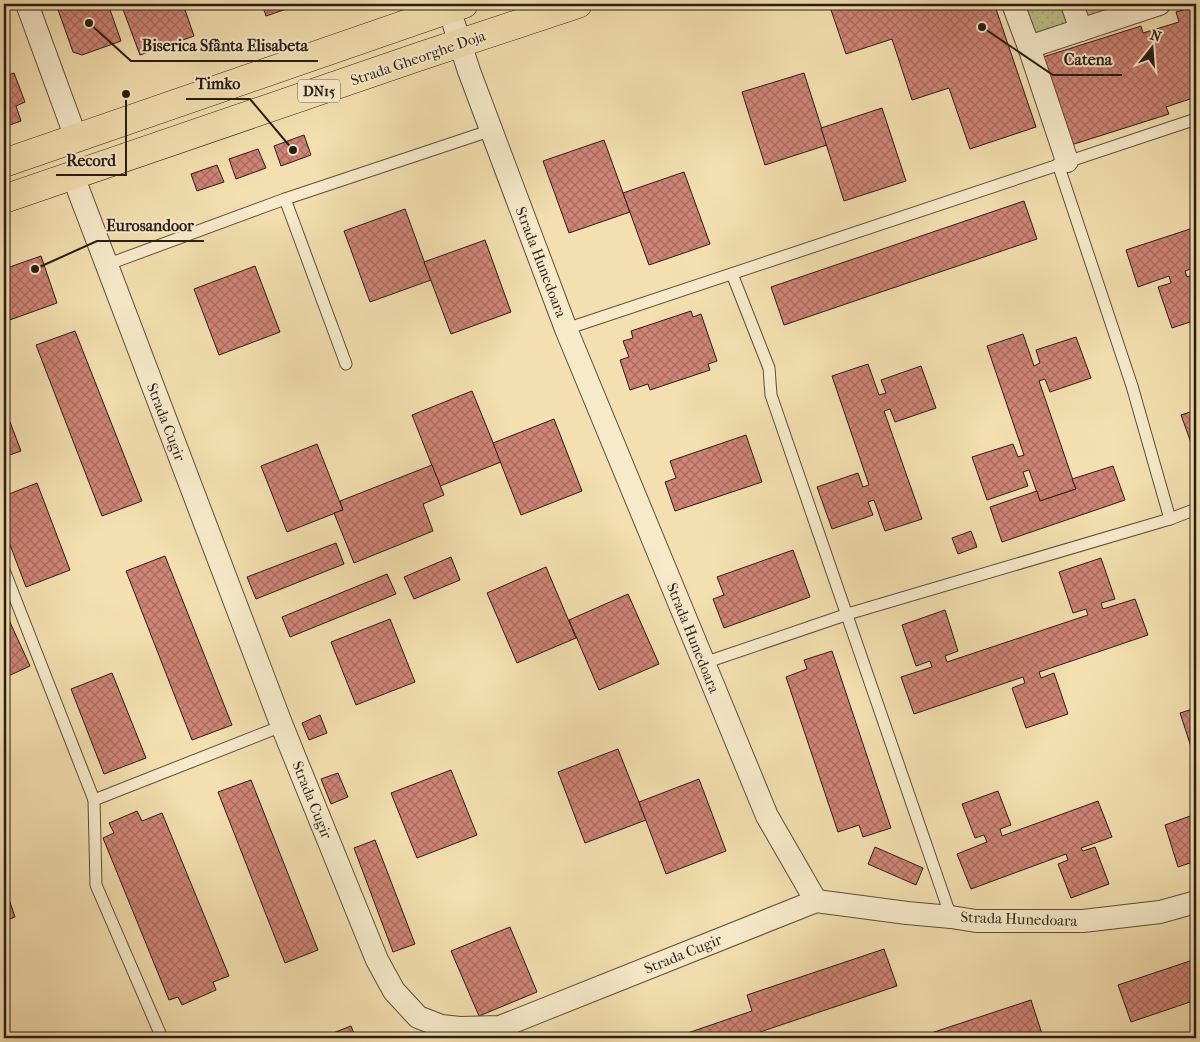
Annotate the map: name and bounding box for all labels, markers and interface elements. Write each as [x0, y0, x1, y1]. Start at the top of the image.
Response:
north arrow [1128, 22, 1178, 72]
street label: Strada Gheorghe Doja [348, 26, 489, 90]
text: N [1148, 26, 1164, 46]
callout: Biserica Sfânta Elisabeta [131, 30, 318, 61]
text: Biserica Sfânta Elisabeta [142, 36, 309, 55]
callout: Catena [1053, 44, 1122, 75]
text: Catena [1064, 50, 1113, 69]
callout: Timko [186, 68, 250, 99]
text: Timko [195, 74, 240, 93]
road number: DN15 [298, 80, 340, 102]
callout: Record [56, 144, 126, 175]
text: Record [66, 151, 117, 170]
street label: Strada Hunedoara [512, 204, 571, 321]
callout: Eurosandoor [97, 210, 204, 241]
text: Eurosandoor [106, 216, 195, 235]
street label: Strada Cugir [143, 380, 189, 464]
street label: Strada Hunedoara [663, 580, 724, 697]
street label: Strada Cugir [288, 759, 336, 842]
street label: Strada Hunedoara [960, 908, 1079, 930]
street label: Strada Cugir [642, 930, 725, 978]

